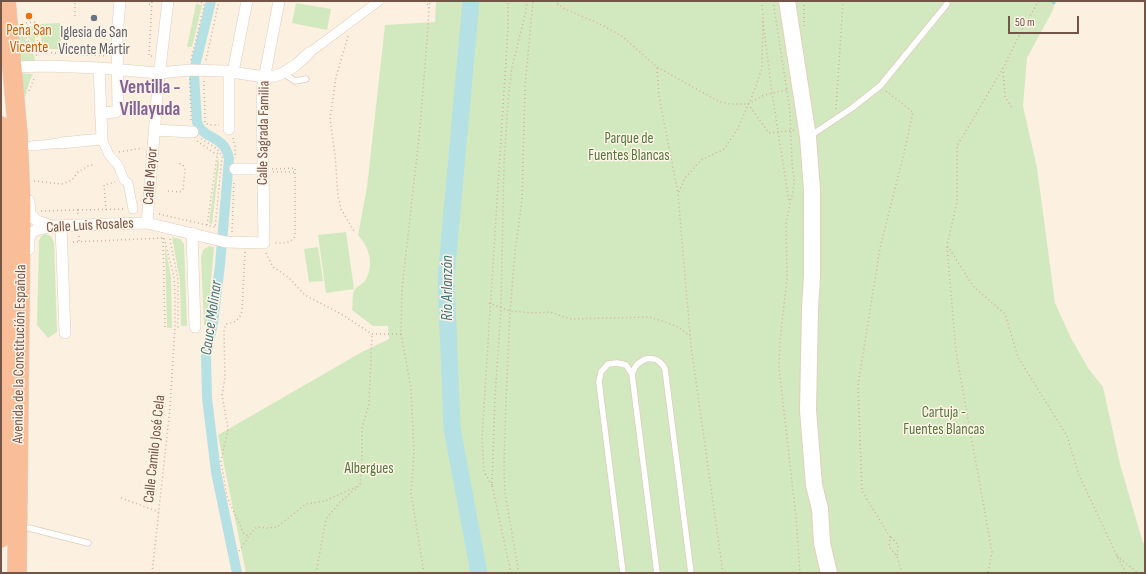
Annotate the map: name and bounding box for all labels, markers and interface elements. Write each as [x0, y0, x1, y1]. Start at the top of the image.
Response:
scale bar [1010, 8, 1081, 34]
marker: Peña San Vicente [24, 11, 34, 21]
marker: Iglesia de San Vicente Mártir [89, 13, 99, 23]
text: 50 m [1015, 15, 1035, 30]
place label: Peña San Vicente [6, 22, 52, 57]
place label: Iglesia de San Vicente Mártir [58, 24, 130, 59]
district label: Ventilla - Villayuda [119, 77, 181, 121]
street label: Calle Sagrada Familia [254, 81, 274, 185]
park label: Parque de Fuentes Blancas [588, 130, 670, 165]
street label: Calle Mayor [140, 147, 162, 205]
street label: Calle Luis Rosales [46, 215, 134, 237]
water label: Río Arlanzón [438, 255, 458, 321]
street label: Avenida de la Constitución Española [9, 264, 31, 444]
water label: Cauce Molinar [197, 279, 227, 357]
street label: Calle Camilo José Cela [140, 394, 170, 504]
park label: Cartuja - Fuentes Blancas [903, 404, 985, 439]
park label: Albergues [344, 460, 394, 478]

